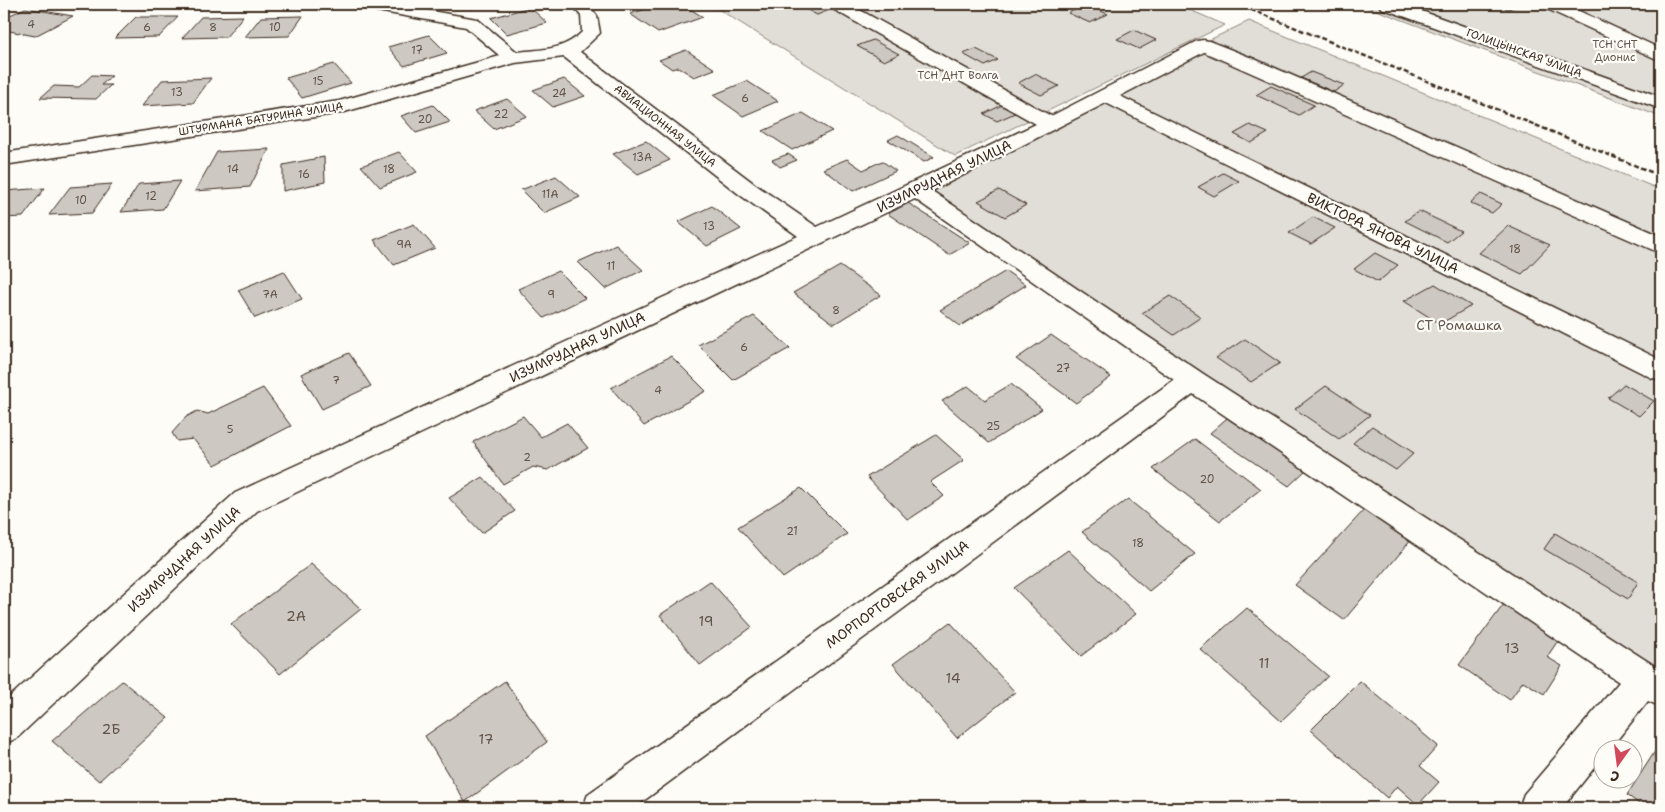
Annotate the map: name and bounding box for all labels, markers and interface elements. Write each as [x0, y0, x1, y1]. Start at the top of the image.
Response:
house number: 4 [27, 17, 35, 32]
house number: 6 [143, 20, 151, 35]
house number: 8 [209, 20, 217, 35]
house number: 10 [269, 20, 281, 35]
street label: ГОЛИЦЫНСКАЯ УЛИЦА [1464, 25, 1584, 81]
park label: ТСН СНТ Дионис [1592, 37, 1638, 65]
house number: 17 [411, 43, 423, 58]
park label: ТСН ДНТ Волга [918, 68, 999, 83]
house number: 15 [312, 74, 324, 89]
street label: АВИАЦИОННАЯ УЛИЦА [611, 81, 719, 171]
house number: 13 [171, 85, 183, 100]
house number: 24 [552, 86, 567, 101]
house number: 6 [741, 91, 749, 106]
street label: ШТУРМАНА БАТУРИНА УЛИЦА [178, 99, 344, 139]
house number: 22 [494, 107, 508, 122]
house number: 20 [417, 112, 433, 127]
street label: ИЗУМРУДНАЯ УЛИЦА [874, 136, 1014, 216]
house number: 13А [632, 150, 652, 165]
house number: 14 [227, 162, 239, 177]
house number: 18 [383, 162, 395, 177]
house number: 16 [298, 167, 310, 182]
house number: 11А [542, 187, 558, 202]
street label: ВИКТОРА ЯНОВА УЛИЦА [1304, 188, 1462, 278]
house number: 12 [145, 189, 157, 204]
house number: 10 [75, 193, 87, 208]
house number: 13 [703, 219, 715, 234]
house number: 9А [396, 237, 412, 252]
house number: 18 [1509, 242, 1521, 257]
house number: 11 [607, 259, 615, 274]
house number: 7А [262, 287, 278, 302]
house number: 9 [547, 287, 555, 302]
house number: 8 [832, 303, 840, 318]
street label: ИЗУМРУДНАЯ УЛИЦА [506, 308, 648, 386]
park label: СТ Ромашка [1416, 316, 1502, 334]
house number: 6 [740, 340, 748, 355]
house number: 27 [1056, 361, 1071, 376]
house number: 7 [332, 373, 340, 388]
house number: 4 [654, 383, 662, 398]
house number: 25 [986, 419, 1000, 434]
house number: 5 [227, 422, 234, 437]
house number: 2 [523, 450, 531, 465]
house number: 20 [1199, 472, 1215, 487]
street label: ИЗУМРУДНАЯ УЛИЦА [124, 502, 244, 616]
house number: 21 [786, 524, 798, 539]
street label: МОРПОРТОВСКАЯ УЛИЦА [822, 536, 972, 652]
house number: 18 [1132, 536, 1144, 551]
house number: 2А [286, 607, 306, 625]
house number: 19 [698, 612, 714, 630]
house number: 13 [1505, 639, 1519, 657]
house number: 11 [1258, 654, 1270, 672]
house number: 14 [945, 669, 961, 687]
house number: 2Б [101, 720, 121, 738]
house number: 17 [479, 730, 493, 748]
north arrow [1592, 740, 1642, 790]
text: С [1609, 767, 1621, 786]

